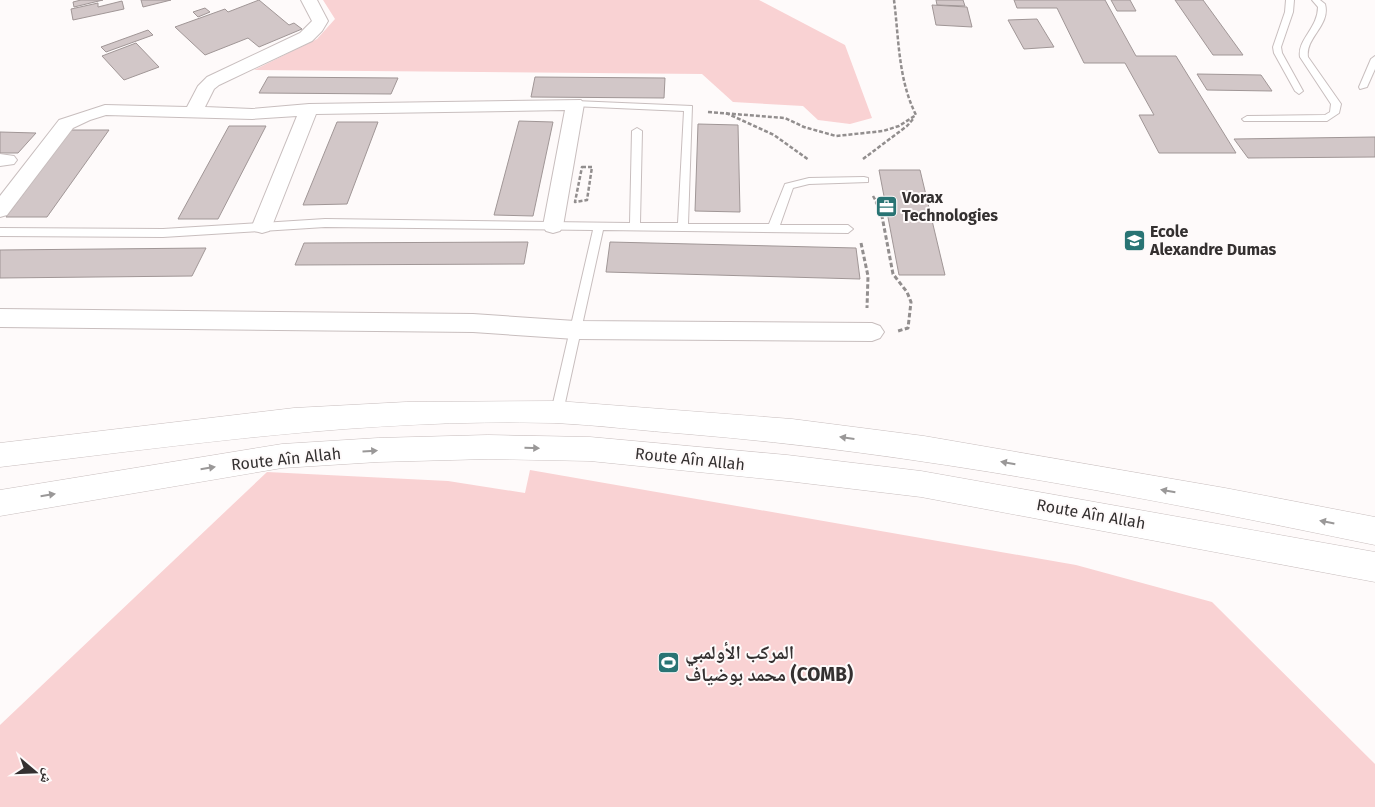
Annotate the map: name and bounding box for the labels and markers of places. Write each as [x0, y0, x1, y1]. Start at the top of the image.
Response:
place label: Vorax Technologies [901, 188, 998, 225]
office icon: Vorax Technologies [874, 194, 898, 218]
place label: Ecole Alexandre Dumas [1149, 222, 1277, 259]
school or university icon: Ecole Alexandre Dumas [1122, 228, 1146, 252]
place label: المركب الأولمبي محمد بوضياف (COMB) [685, 641, 853, 686]
sports icon: المركب الأولمبي محمد بوضياف (COMB) [657, 651, 681, 675]

